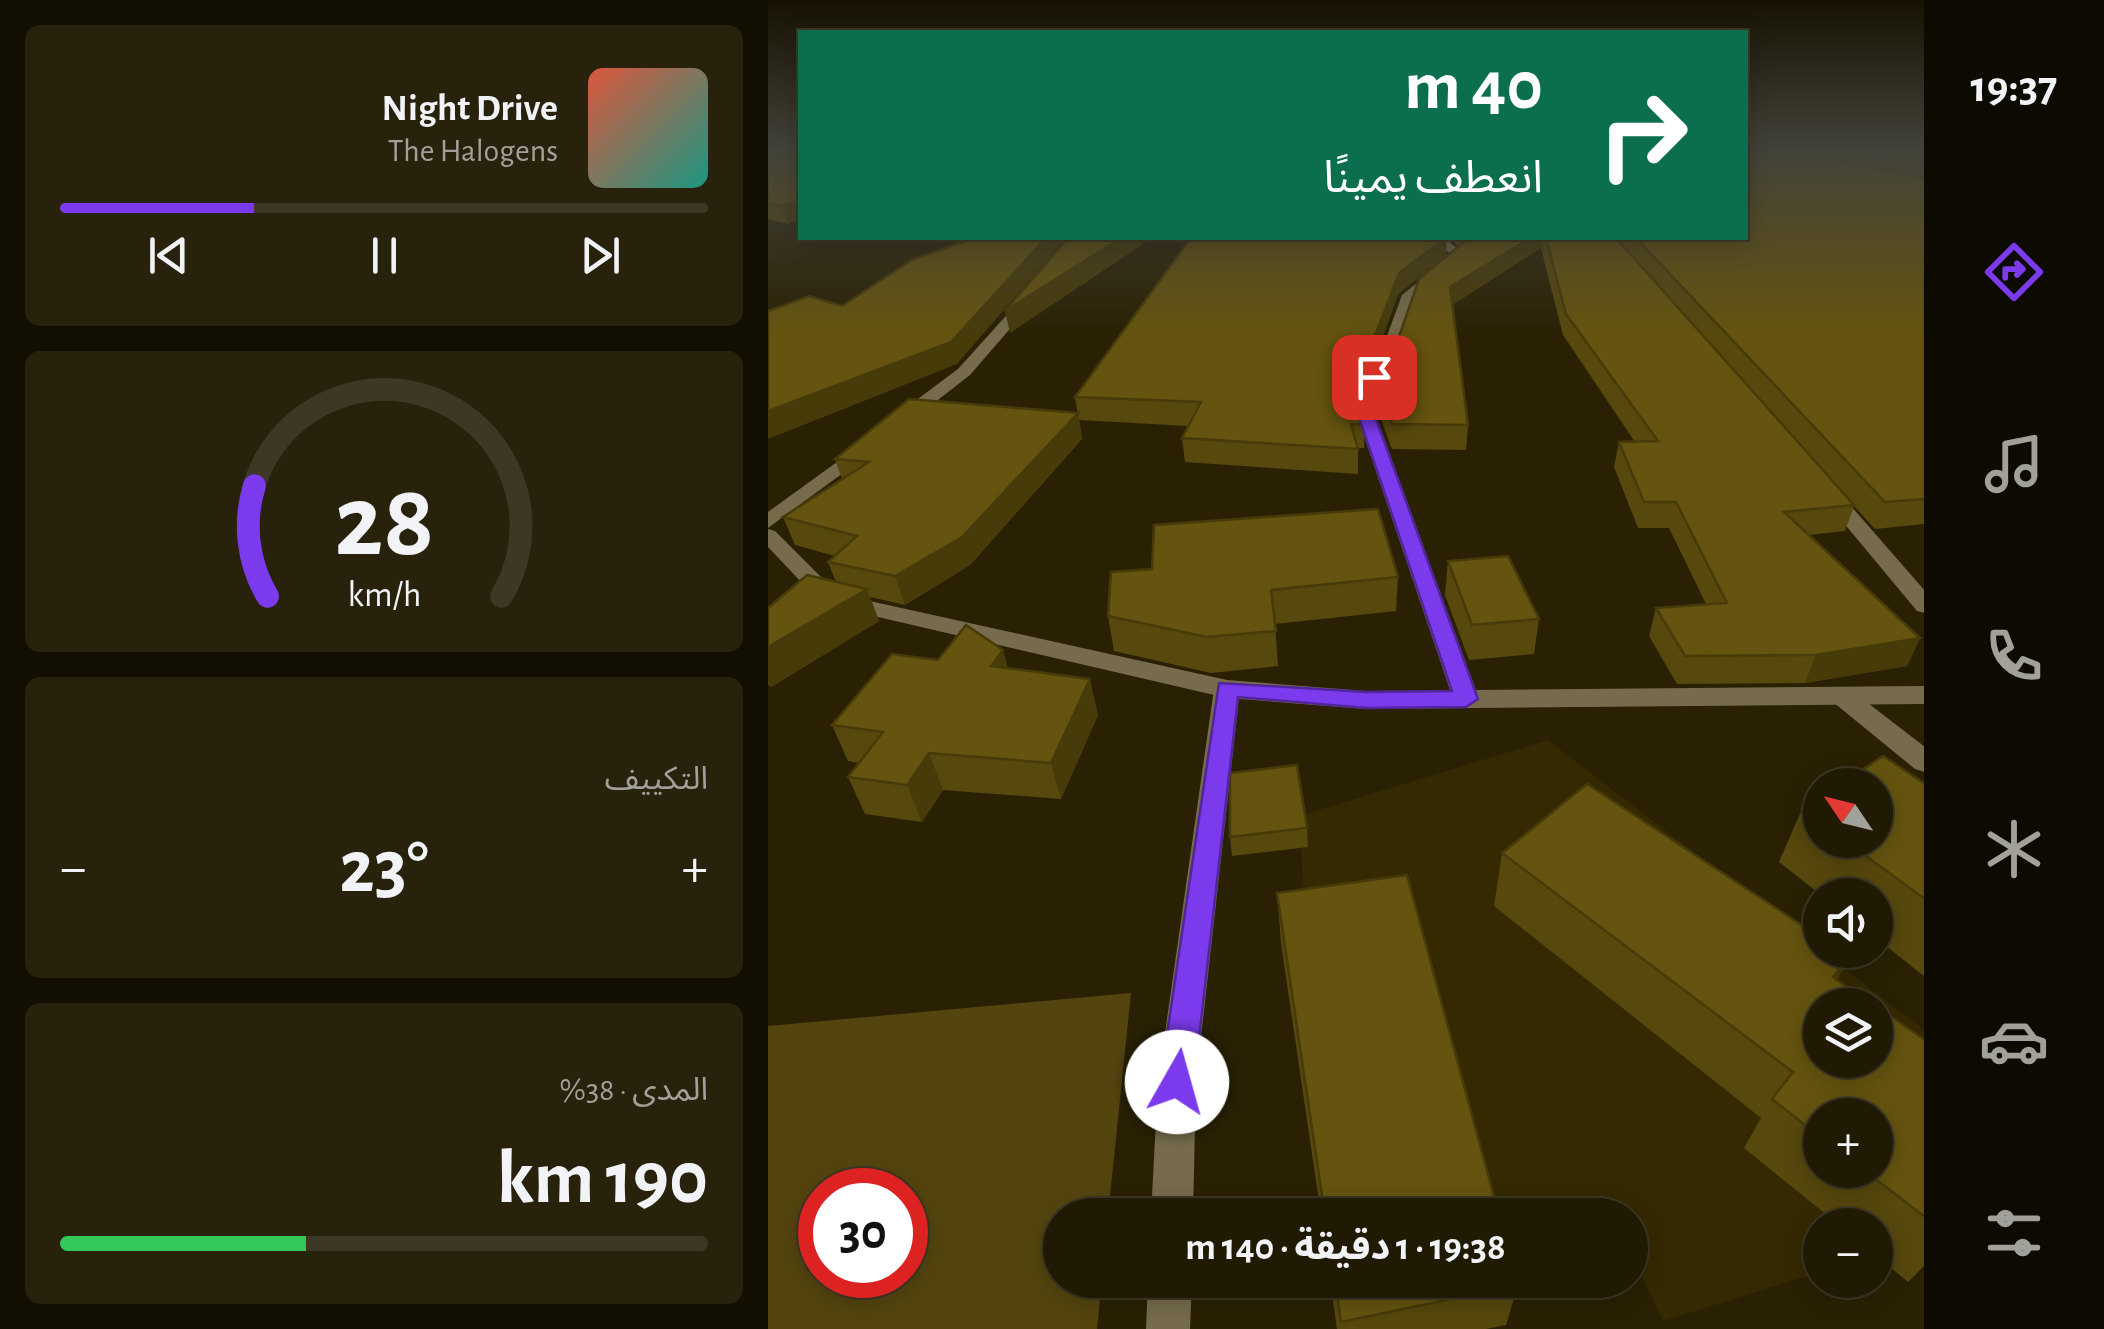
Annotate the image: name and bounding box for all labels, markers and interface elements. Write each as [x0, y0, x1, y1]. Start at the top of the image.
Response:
text: 40 m [1404, 52, 1543, 122]
text: 19:37 [1970, 65, 2058, 110]
icon: right [1578, 70, 1708, 200]
text: Night Drive [382, 90, 558, 128]
text: The Halogens [388, 135, 558, 167]
text: انعطف يمينًا [1323, 156, 1543, 201]
icon: previous [141, 228, 196, 283]
icon: pause [357, 228, 412, 283]
icon: next [573, 228, 628, 283]
icon: directions [1979, 237, 2049, 307]
pin [1332, 335, 1417, 420]
icon: arrive [1347, 350, 1402, 405]
icon: music [1979, 429, 2049, 499]
text: 28 [334, 471, 434, 575]
text: km/h [347, 577, 421, 613]
icon: phone [1979, 621, 2049, 691]
text: التكييف [605, 763, 708, 795]
north arrow [1803, 768, 1893, 858]
map controls [1803, 768, 1893, 1298]
icon: climate [1979, 814, 2049, 884]
text: 23° [339, 831, 429, 906]
text: − [60, 841, 86, 896]
text: + [682, 841, 708, 896]
button: sound [1803, 878, 1893, 968]
button: layers [1803, 988, 1893, 1078]
icon: car [1979, 1006, 2049, 1076]
position arrow [1125, 1030, 1229, 1134]
text: المدى · 38% [560, 1074, 708, 1106]
button: + [1803, 1098, 1893, 1188]
text: 190 km [497, 1142, 708, 1217]
speed limit sign: 30 [798, 1168, 928, 1298]
icon: filters [1979, 1198, 2049, 1268]
button: − [1803, 1208, 1893, 1298]
text: 19:38 · 1 دقيقة · 140 m [1185, 1229, 1506, 1267]

